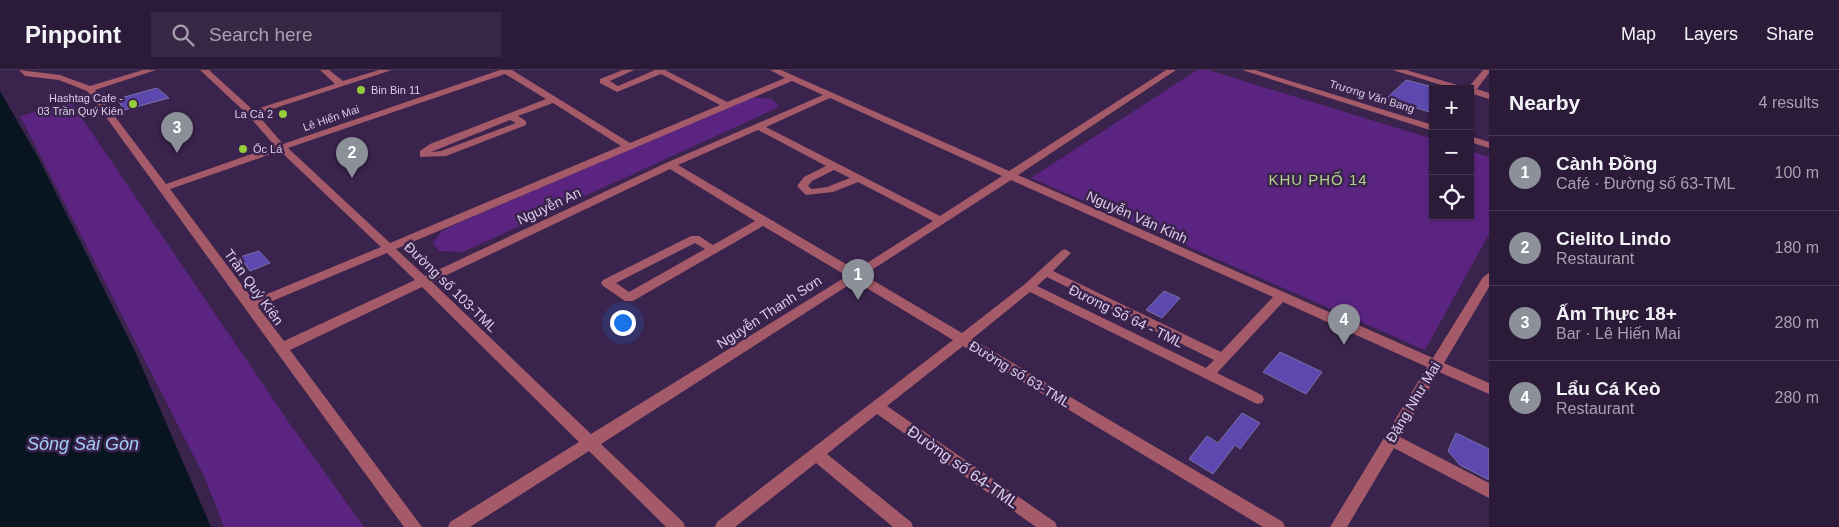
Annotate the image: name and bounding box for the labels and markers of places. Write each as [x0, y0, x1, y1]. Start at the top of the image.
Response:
marker: Bin Bin 11 [355, 84, 367, 96]
place label: Bin Bin 11 [371, 84, 420, 96]
place label: Hashtag Cafe - 03 Trần Quý Kiên [37, 92, 123, 117]
marker: Hashtag Cafe - 03 Trần Quý Kiên [127, 98, 139, 110]
place label: La Cà 2 [234, 108, 273, 120]
marker: La Cà 2 [277, 108, 289, 120]
pin: 3 [161, 112, 193, 153]
pin: 2 [336, 137, 368, 178]
place label: Ốc Lá [253, 142, 283, 155]
marker: Ốc Lá [237, 143, 249, 155]
pin: 1 [842, 259, 874, 300]
pin: 4 [1328, 304, 1360, 345]

